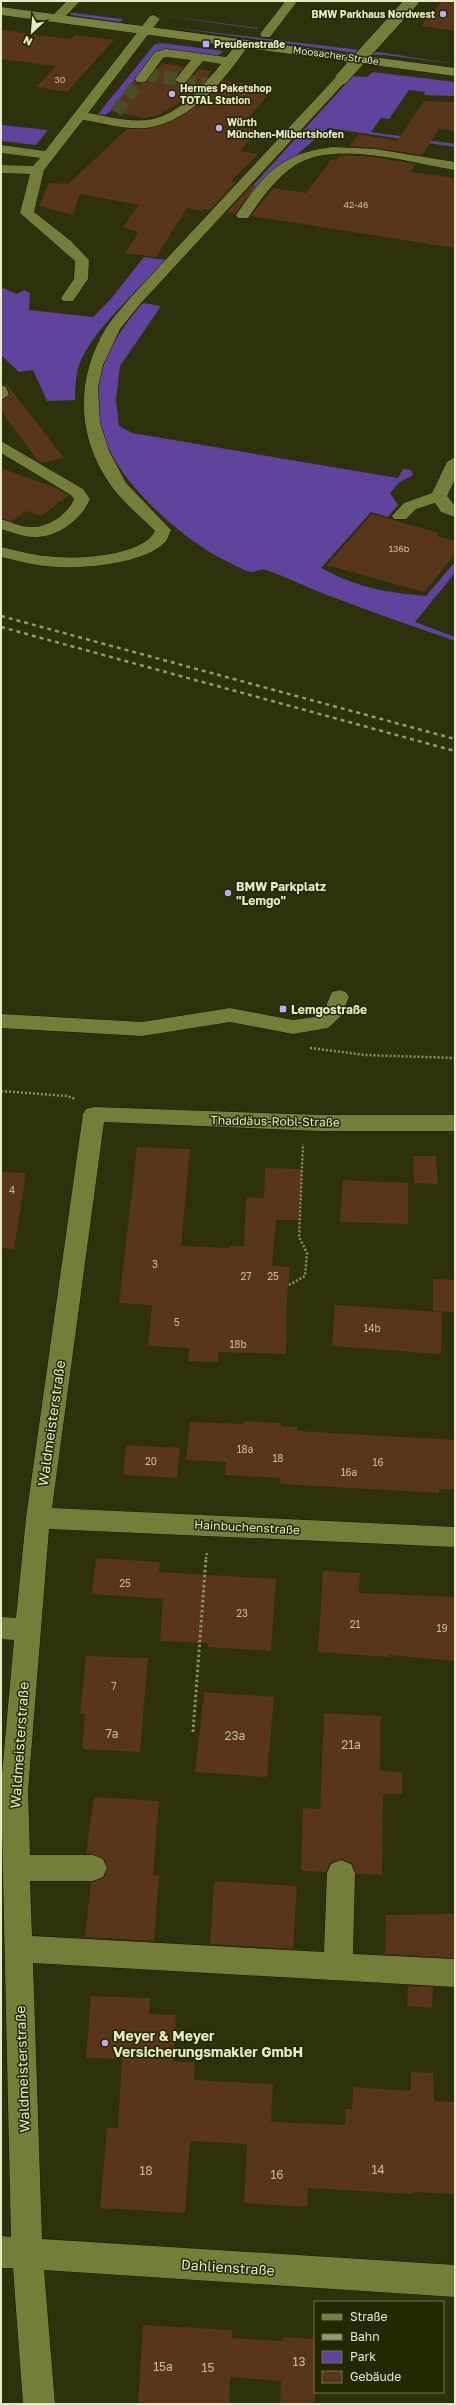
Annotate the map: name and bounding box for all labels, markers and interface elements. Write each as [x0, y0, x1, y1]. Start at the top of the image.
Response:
place label: BMW Parkhaus Nordwest [311, 8, 435, 20]
marker: BMW Parkhaus Nordwest [438, 9, 448, 19]
north arrow [12, 12, 52, 52]
text: N [21, 34, 34, 49]
place label: Preußenstraße [214, 38, 285, 50]
marker: Preußenstraße [201, 39, 211, 49]
street label: Moosacher Straße [292, 43, 380, 67]
house number: 30 [55, 74, 66, 85]
place label: Hermes Paketshop TOTAL Station [180, 82, 272, 106]
marker: Hermes Paketshop TOTAL Station [167, 89, 177, 99]
place label: Würth München-Milbertshofen [227, 116, 344, 140]
marker: Würth München-Milbertshofen [214, 123, 224, 133]
house number: 42-46 [343, 199, 369, 210]
house number: 136b [389, 543, 410, 554]
place label: BMW Parkplatz "Lemgo" [236, 879, 326, 908]
marker: BMW Parkplatz "Lemgo" [223, 888, 233, 898]
place label: Lemgostraße [291, 1002, 367, 1017]
marker: Lemgostraße [278, 1004, 288, 1014]
street label: Thaddäus-Robl-Straße [210, 1112, 340, 1130]
house number: 4 [9, 1184, 15, 1196]
house number: 3 [152, 1258, 158, 1270]
house number: 27 [240, 1270, 252, 1282]
house number: 25 [267, 1270, 279, 1282]
house number: 5 [174, 1316, 180, 1328]
house number: 14b [363, 1322, 381, 1334]
house number: 18b [229, 1338, 247, 1350]
street label: Waldmeisterstraße [34, 1359, 68, 1487]
house number: 18a [237, 1443, 253, 1455]
house number: 18 [273, 1452, 283, 1464]
house number: 20 [145, 1455, 157, 1467]
house number: 16 [373, 1456, 383, 1468]
house number: 16a [341, 1466, 357, 1478]
street label: Hainbuchenstraße [194, 1517, 300, 1537]
house number: 25 [119, 1577, 131, 1589]
house number: 23 [236, 1607, 248, 1619]
house number: 21 [350, 1618, 360, 1630]
house number: 19 [437, 1622, 447, 1634]
house number: 7 [111, 1680, 117, 1692]
street label: Waldmeisterstraße [6, 1681, 32, 1809]
house number: 7a [105, 1726, 119, 1741]
house number: 23a [225, 1728, 245, 1743]
house number: 21a [341, 1737, 361, 1752]
street label: Waldmeisterstraße [11, 2005, 33, 2133]
place label: Meyer & Meyer Versicherungsmakler GmbH [113, 2027, 303, 2060]
marker: Meyer & Meyer Versicherungsmakler GmbH [100, 2038, 110, 2048]
house number: 14 [371, 2162, 385, 2177]
house number: 18 [139, 2163, 153, 2178]
house number: 16 [270, 2167, 284, 2182]
street label: Dahlienstraße [181, 2255, 275, 2279]
legend [314, 2301, 444, 2393]
text: Straße [350, 2309, 388, 2324]
text: Bahn [350, 2329, 380, 2344]
text: Park [350, 2349, 376, 2364]
house number: 13 [293, 2354, 305, 2369]
house number: 15a [153, 2359, 173, 2374]
house number: 15 [202, 2360, 214, 2375]
text: Gebäude [350, 2369, 401, 2384]

